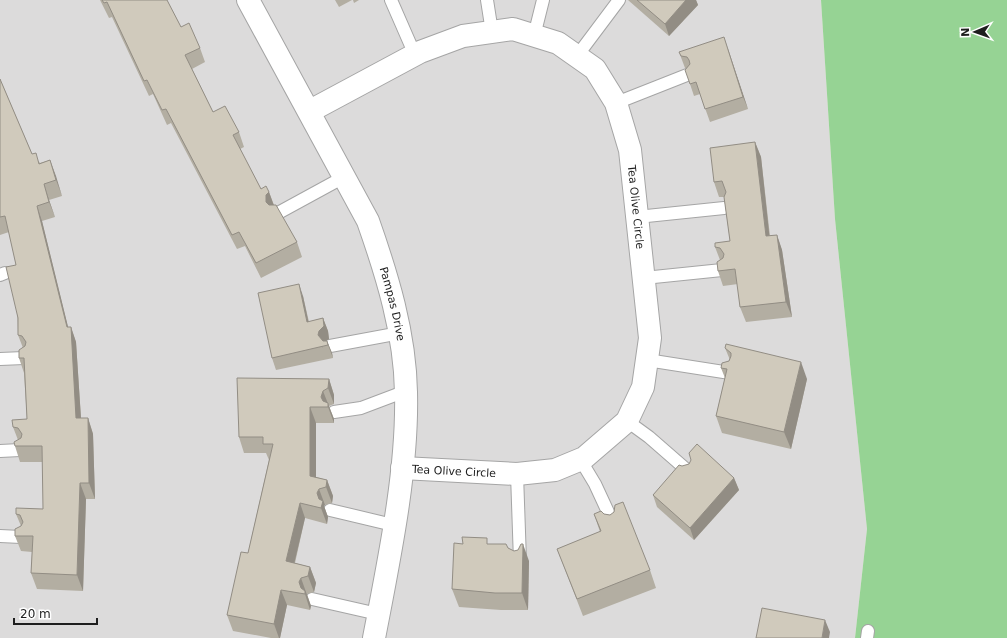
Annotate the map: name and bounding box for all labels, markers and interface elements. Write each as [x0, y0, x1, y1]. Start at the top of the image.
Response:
north arrow [955, 12, 995, 52]
text: N [959, 27, 972, 37]
street label: Tea Olive Circle [625, 164, 647, 250]
street label: Pampas Drive [377, 265, 407, 342]
street label: Tea Olive Circle [411, 463, 497, 480]
scale bar [14, 600, 97, 626]
text: 20 m [20, 607, 51, 621]

